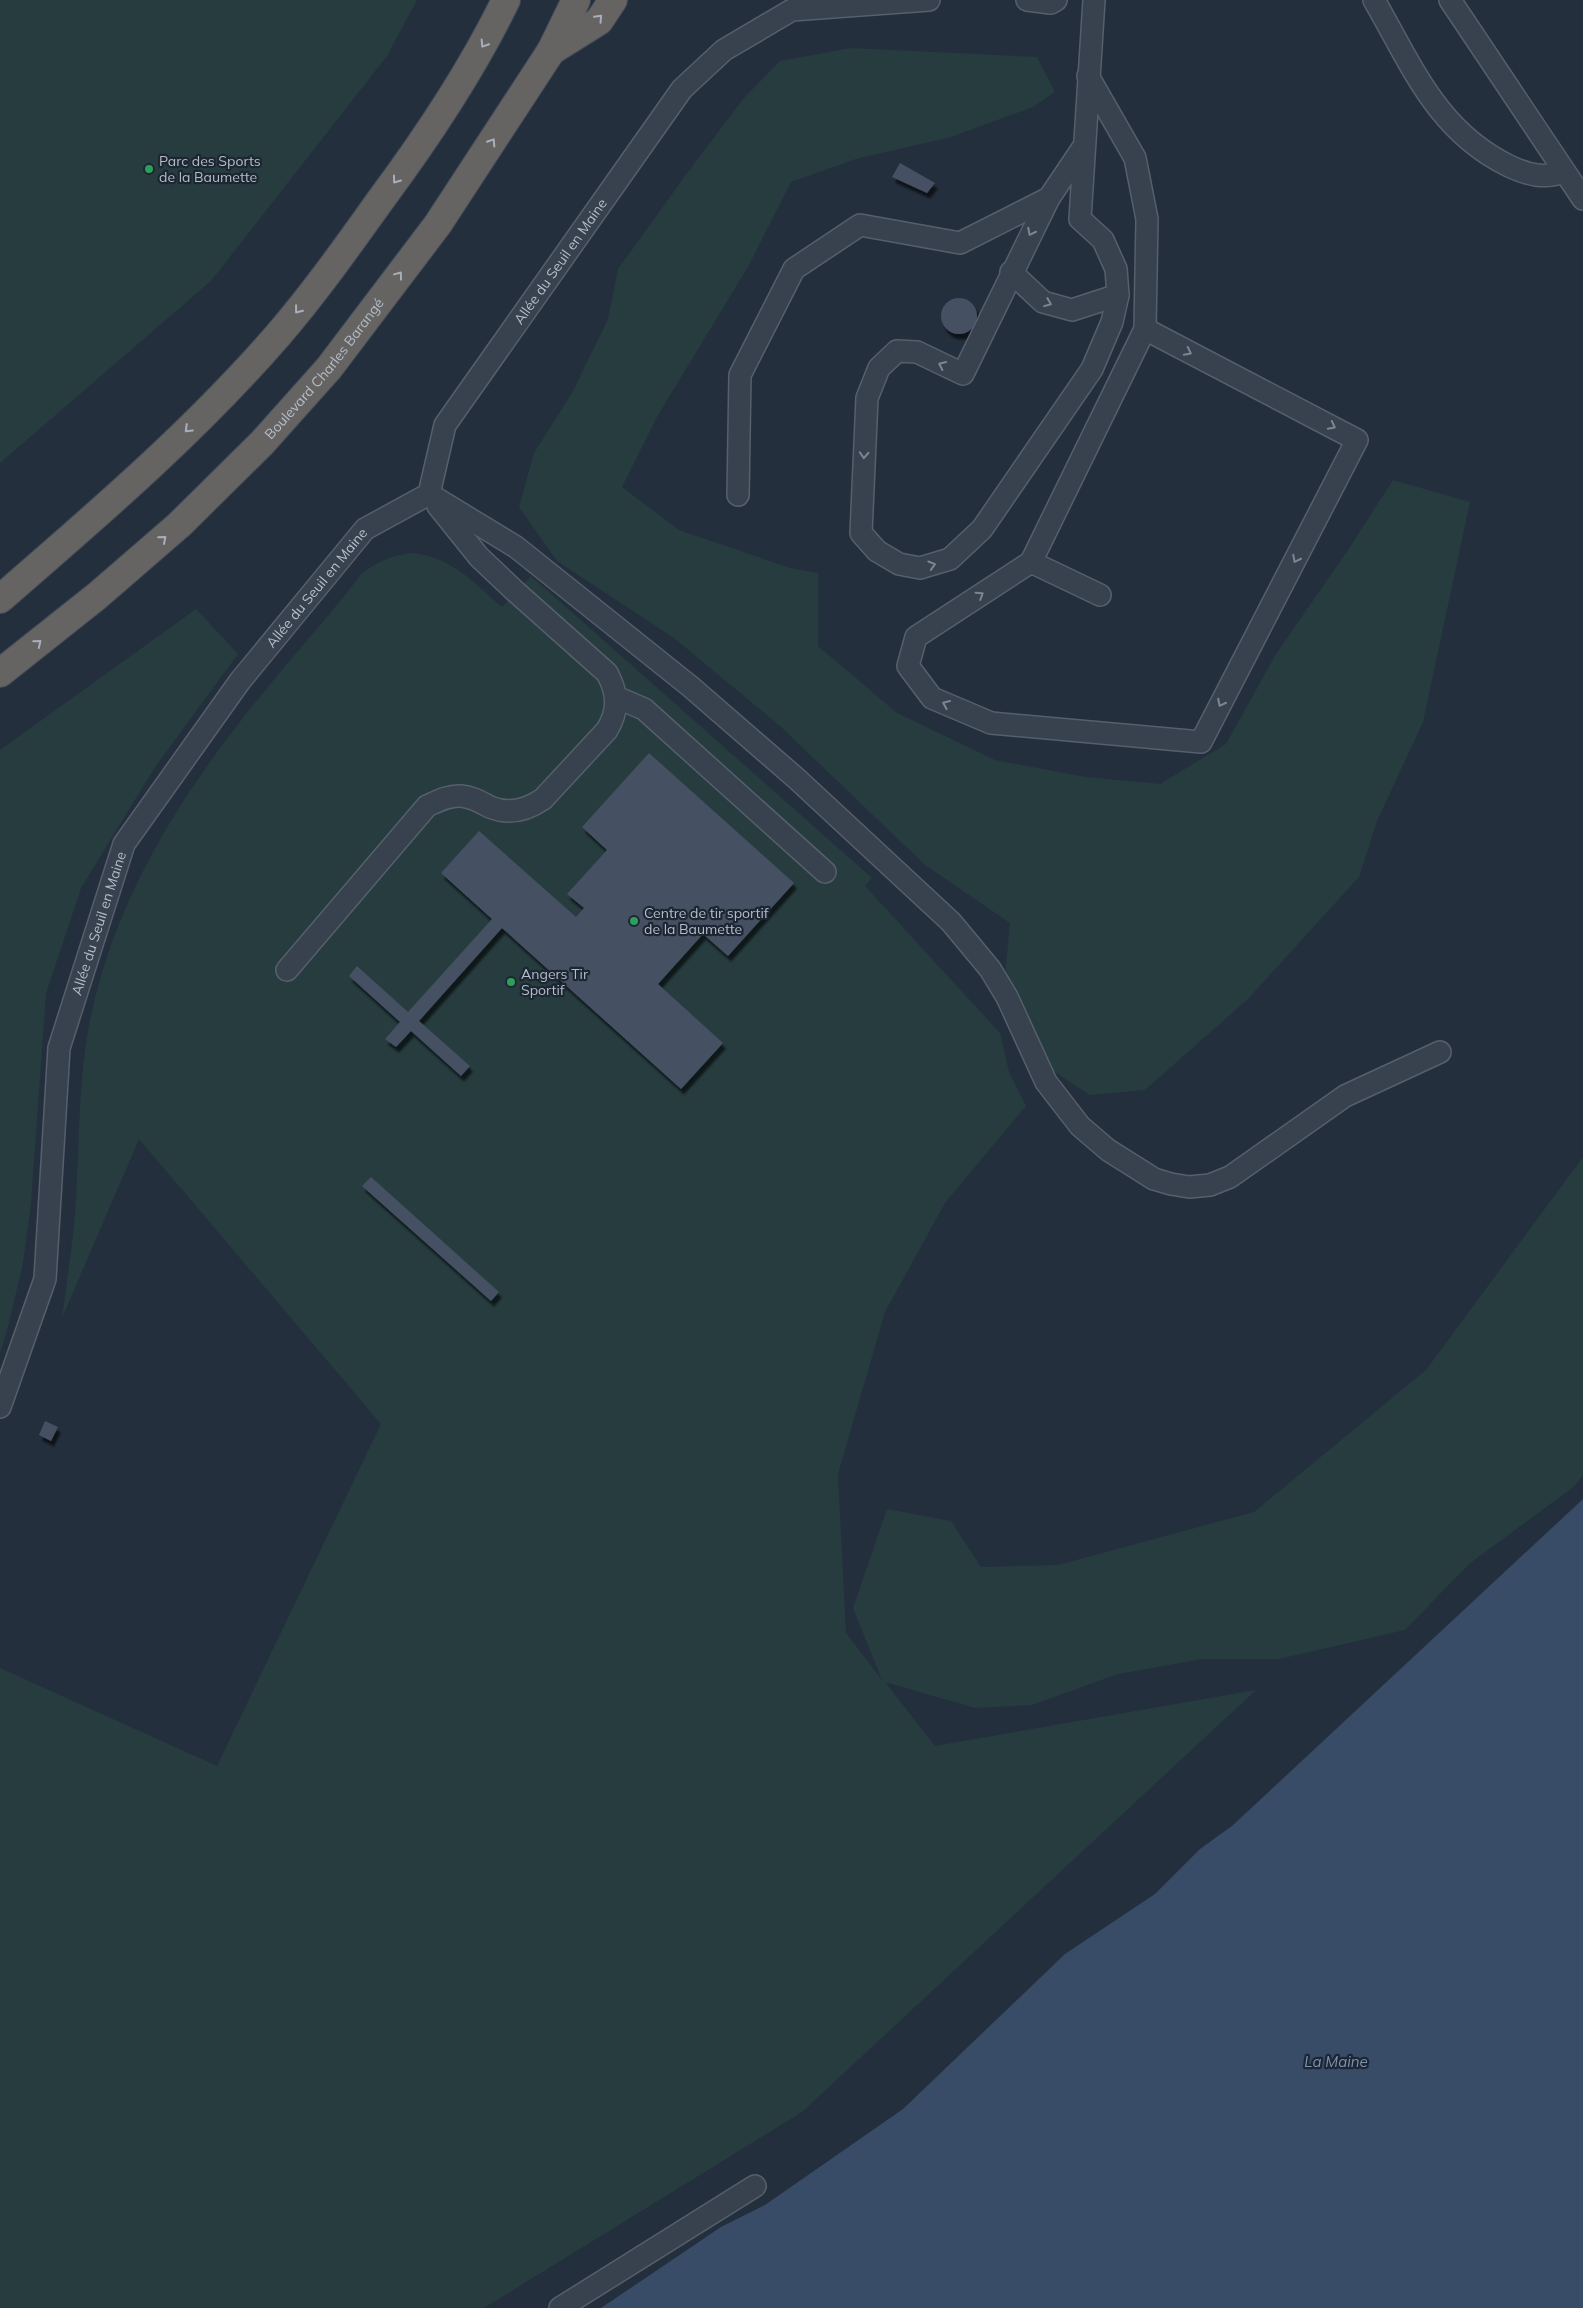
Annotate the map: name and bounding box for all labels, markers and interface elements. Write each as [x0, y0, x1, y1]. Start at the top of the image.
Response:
one-way arrow [593, 15, 602, 24]
one-way arrow [481, 38, 491, 47]
one-way arrow [486, 138, 495, 147]
place label: Parc des Sports de la Baumette [159, 152, 261, 186]
marker: Parc des Sports de la Baumette [143, 163, 155, 175]
one-way arrow [393, 174, 402, 184]
street label: Allée du Seuil en Maine [510, 195, 611, 328]
one-way arrow [1027, 227, 1037, 236]
one-way arrow [394, 272, 402, 281]
street label: Boulevard Charles Barangé [261, 295, 388, 443]
one-way arrow [1043, 296, 1052, 307]
one-way arrow [295, 304, 304, 314]
one-way arrow [1183, 346, 1192, 356]
one-way arrow [939, 361, 948, 371]
one-way arrow [1327, 420, 1336, 430]
one-way arrow [185, 423, 194, 432]
one-way arrow [859, 451, 870, 459]
street label: Allée du Seuil en Maine [262, 524, 371, 651]
one-way arrow [157, 536, 166, 544]
one-way arrow [1292, 553, 1302, 562]
one-way arrow [928, 560, 936, 570]
one-way arrow [974, 592, 984, 601]
one-way arrow [32, 640, 41, 648]
one-way arrow [1217, 698, 1227, 707]
one-way arrow [942, 699, 951, 710]
street label: Allée du Seuil en Maine [67, 849, 130, 997]
place label: Centre de tir sportif de la Baumette [644, 904, 769, 938]
marker: Centre de tir sportif de la Baumette [628, 915, 640, 927]
place label: Angers Tir Sportif [521, 965, 589, 999]
marker: Angers Tir Sportif [505, 976, 517, 988]
water label: La Maine [1304, 2052, 1368, 2071]

